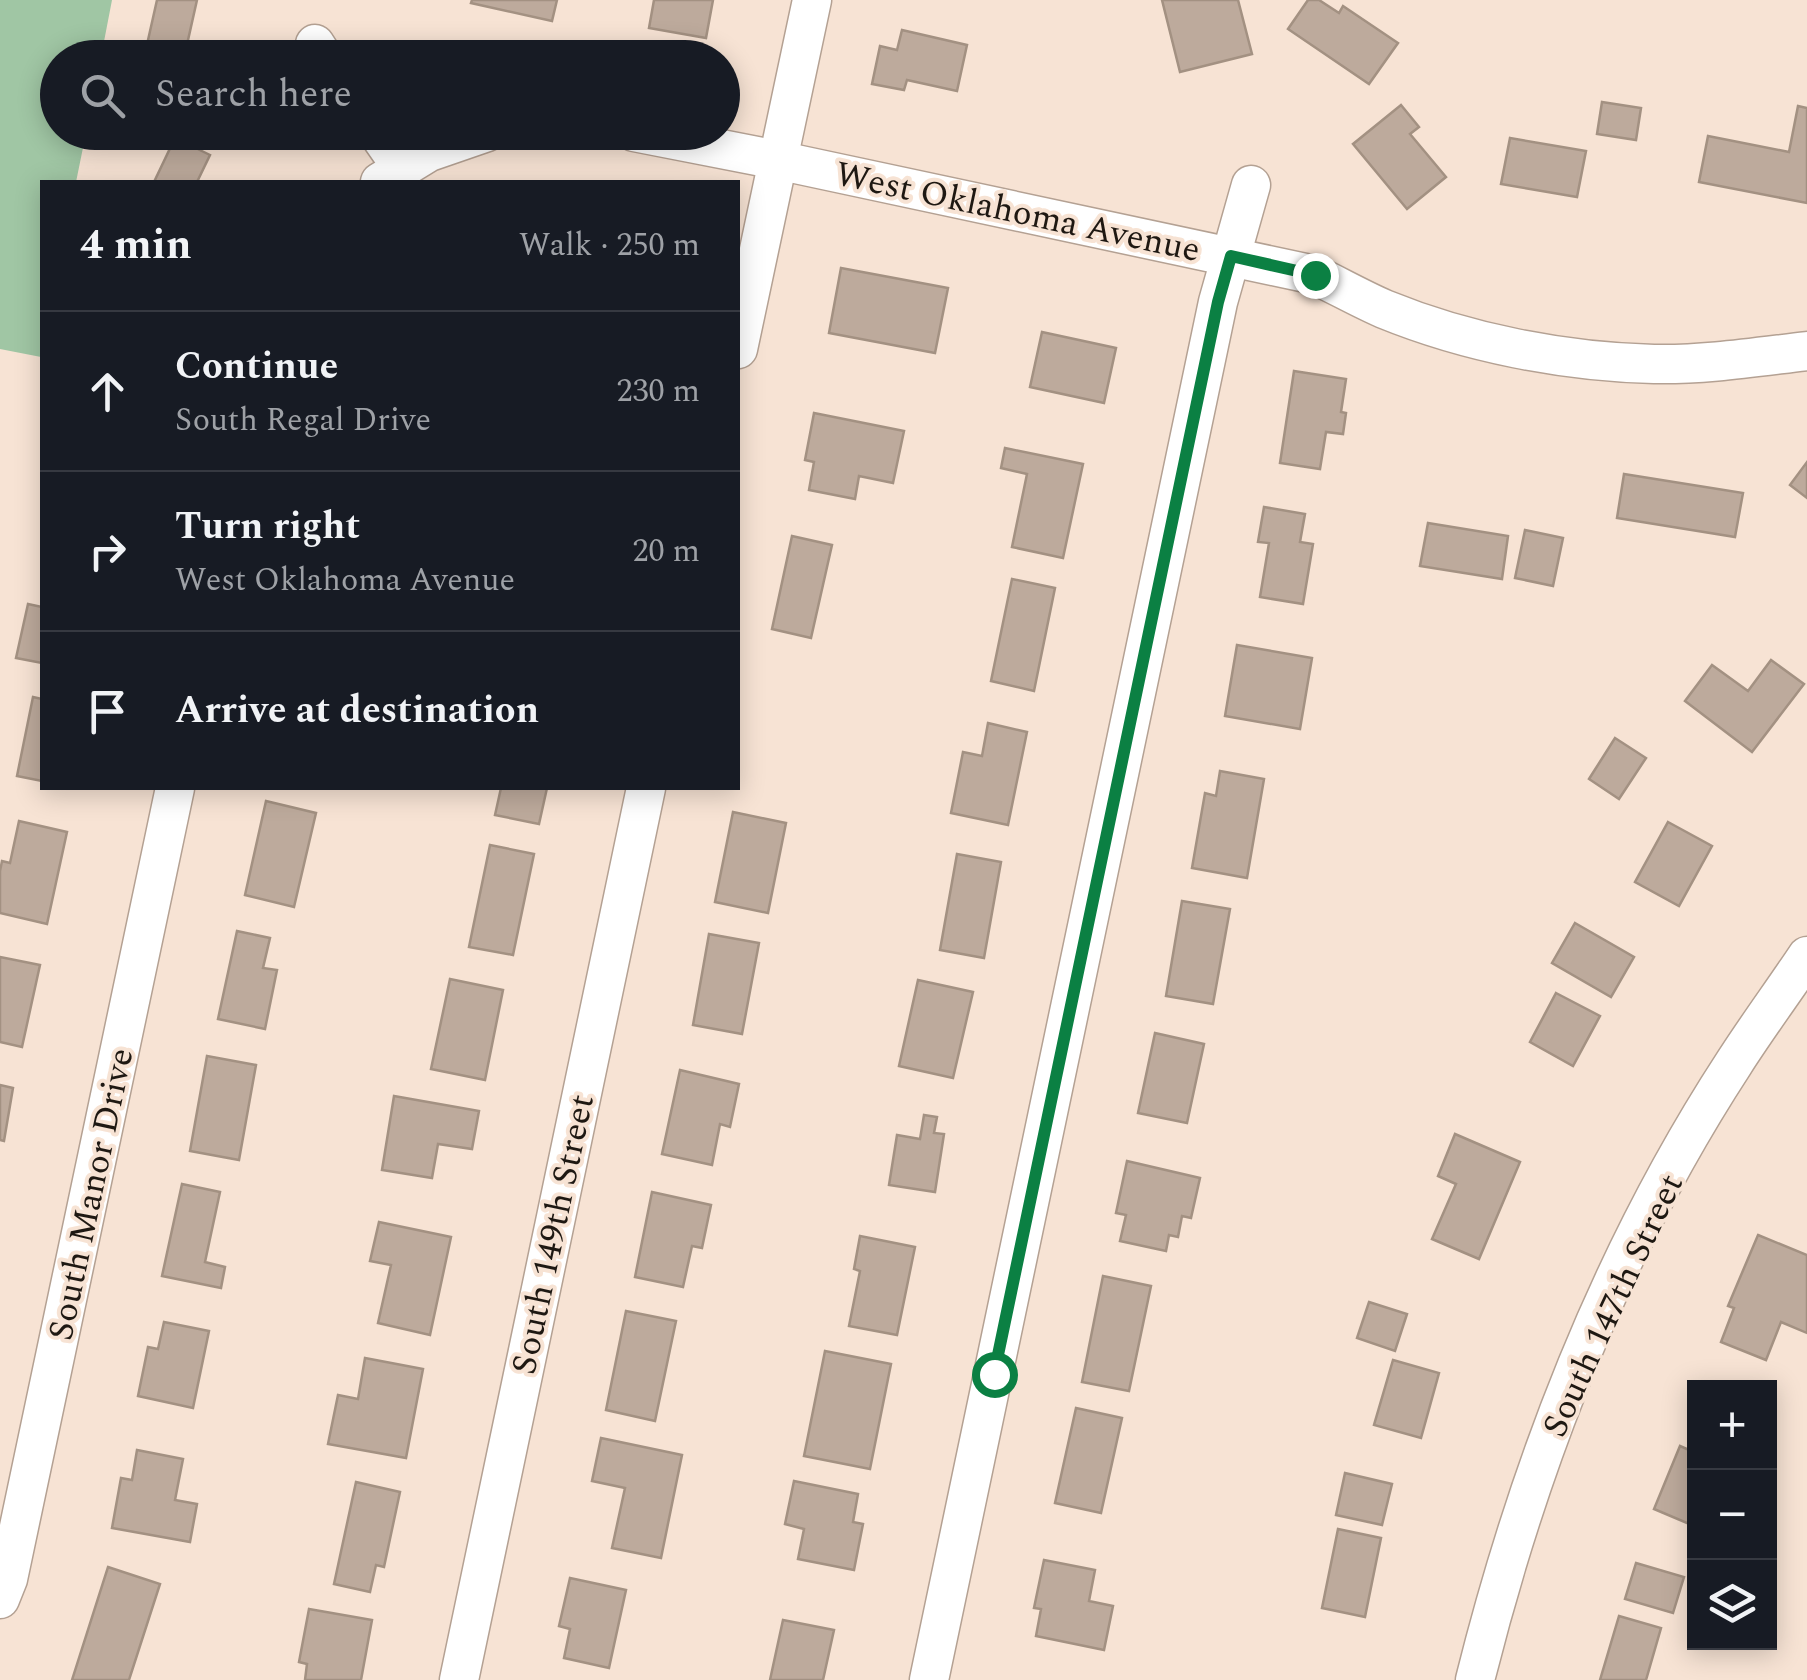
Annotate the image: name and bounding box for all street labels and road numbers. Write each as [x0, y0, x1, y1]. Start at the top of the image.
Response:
street label: West Oklahoma Avenue [830, 148, 1205, 277]
street label: South Manor Drive [35, 1043, 148, 1345]
street label: South 149th Street [498, 1089, 609, 1379]
street label: South 147th Street [1529, 1165, 1698, 1446]

